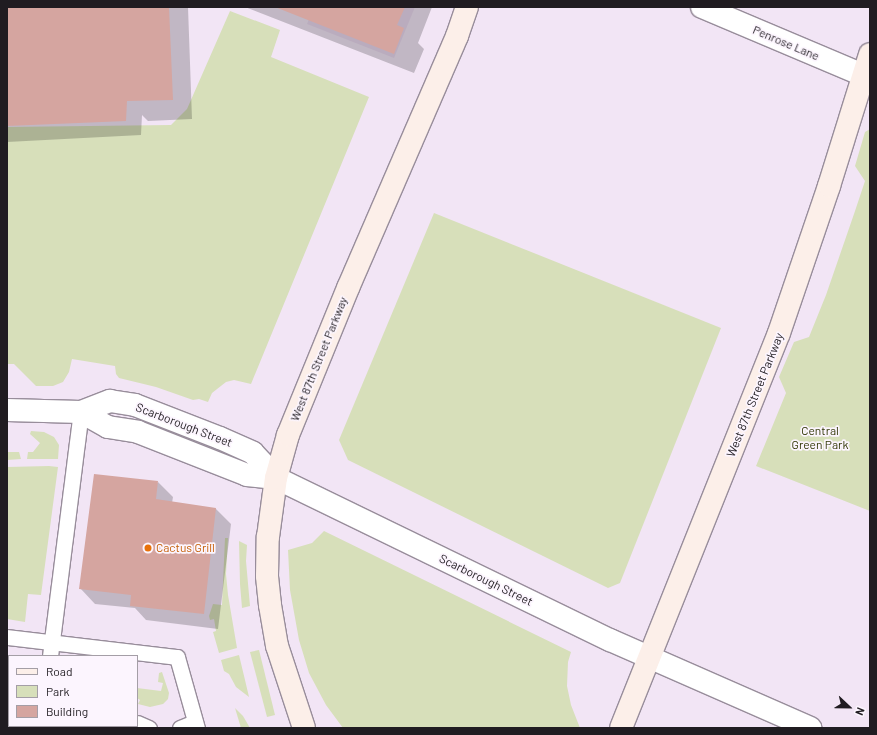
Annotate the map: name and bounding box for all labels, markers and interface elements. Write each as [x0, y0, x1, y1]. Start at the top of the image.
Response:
street label: Penrose Lane [751, 23, 821, 63]
street label: West 87th Street Parkway [287, 295, 351, 423]
street label: West 87th Street Parkway [723, 331, 787, 459]
street label: Scarborough Street [134, 400, 234, 450]
park label: Central Green Park [792, 424, 848, 452]
place label: Cactus Grill [156, 541, 215, 555]
marker: Cactus Grill [143, 543, 153, 553]
street label: Scarborough Street [437, 551, 535, 609]
legend [8, 655, 138, 727]
text: Road [46, 664, 73, 678]
text: Park [46, 684, 70, 698]
north arrow [829, 687, 869, 727]
text: Building [46, 704, 88, 718]
text: N [853, 706, 868, 718]

